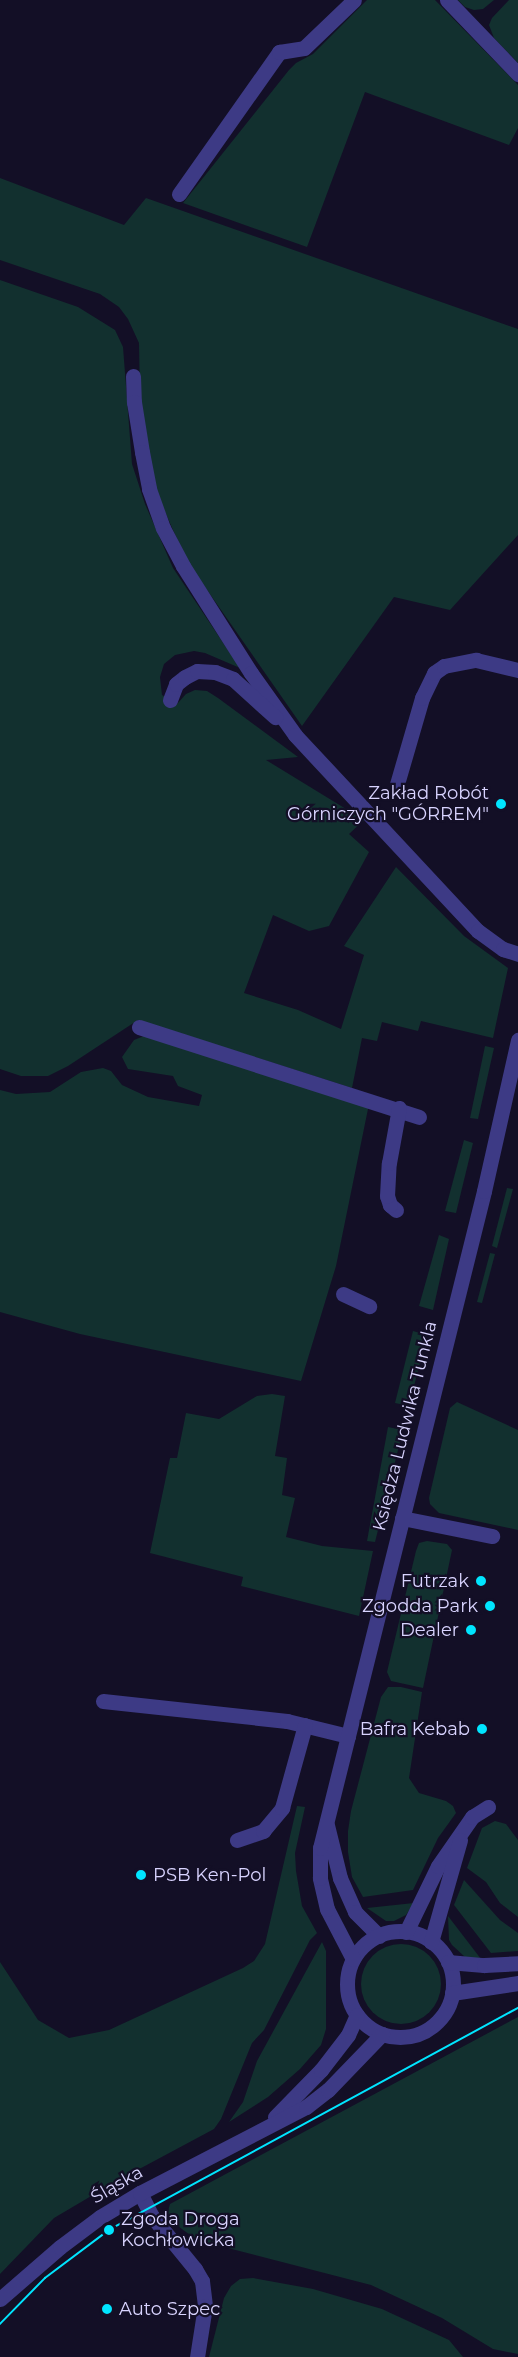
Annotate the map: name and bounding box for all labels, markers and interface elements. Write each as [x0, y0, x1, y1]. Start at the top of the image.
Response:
place label: Zakład Robót Górniczych "GÓRREM" [287, 783, 489, 826]
marker: Zakład Robót Górniczych "GÓRREM" [494, 797, 508, 811]
street label: Księdza Ludwika Tunkla [368, 1319, 442, 1533]
place label: Futrzak [401, 1570, 469, 1592]
marker: Futrzak [474, 1574, 488, 1588]
place label: Zgodda Park [362, 1595, 478, 1617]
marker: Zgodda Park [483, 1599, 497, 1613]
place label: Dealer [400, 1619, 459, 1641]
marker: Dealer [464, 1623, 478, 1637]
place label: Bafra Kebab [360, 1718, 470, 1740]
marker: Bafra Kebab [475, 1722, 489, 1736]
place label: PSB Ken-Pol [153, 1864, 266, 1886]
marker: PSB Ken-Pol [134, 1868, 148, 1882]
street label: Śląska [87, 2162, 147, 2208]
place label: Zgoda Droga Kochłowicka [121, 2209, 240, 2252]
marker: Zgoda Droga Kochłowicka [102, 2223, 116, 2237]
place label: Auto Szpec [119, 2298, 220, 2320]
marker: Auto Szpec [100, 2302, 114, 2316]

